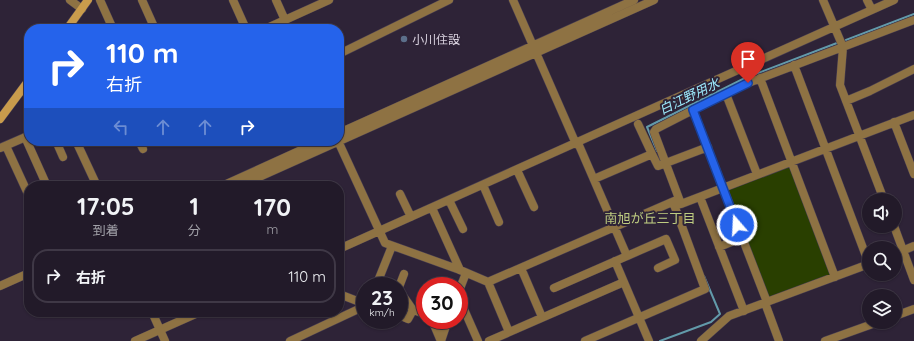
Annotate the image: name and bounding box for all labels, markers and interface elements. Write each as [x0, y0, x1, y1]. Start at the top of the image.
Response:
place label: 小川住設 [412, 32, 460, 47]
marker: 小川住設 [399, 34, 409, 44]
text: 110 m [106, 35, 179, 70]
icon: right [40, 40, 92, 92]
pin [731, 42, 765, 83]
icon: arrive [737, 48, 759, 70]
text: 右折 [106, 73, 142, 96]
water label: 白江野用水 [656, 74, 724, 117]
icon: left [110, 116, 132, 138]
icon: ahead [152, 116, 174, 138]
icon: ahead [194, 116, 216, 138]
icon: right [236, 116, 258, 138]
text: 17:05 [77, 191, 135, 221]
text: 1 [189, 191, 199, 221]
text: 170 [254, 192, 291, 222]
map controls [862, 193, 902, 329]
button: sound [862, 193, 902, 233]
position arrow [716, 204, 758, 246]
district label: 南旭が丘三丁目 [604, 210, 696, 226]
text: m [266, 221, 278, 237]
text: 到着 [93, 222, 119, 238]
text: 分 [188, 222, 201, 238]
button: search [862, 241, 902, 281]
icon: right [42, 265, 64, 287]
text: 110 m [288, 267, 326, 286]
text: 右折 [76, 268, 106, 287]
speed limit sign: 30 [416, 277, 468, 329]
text: 23 [371, 285, 393, 310]
button: layers [862, 289, 902, 329]
text: km/h [369, 306, 395, 319]

